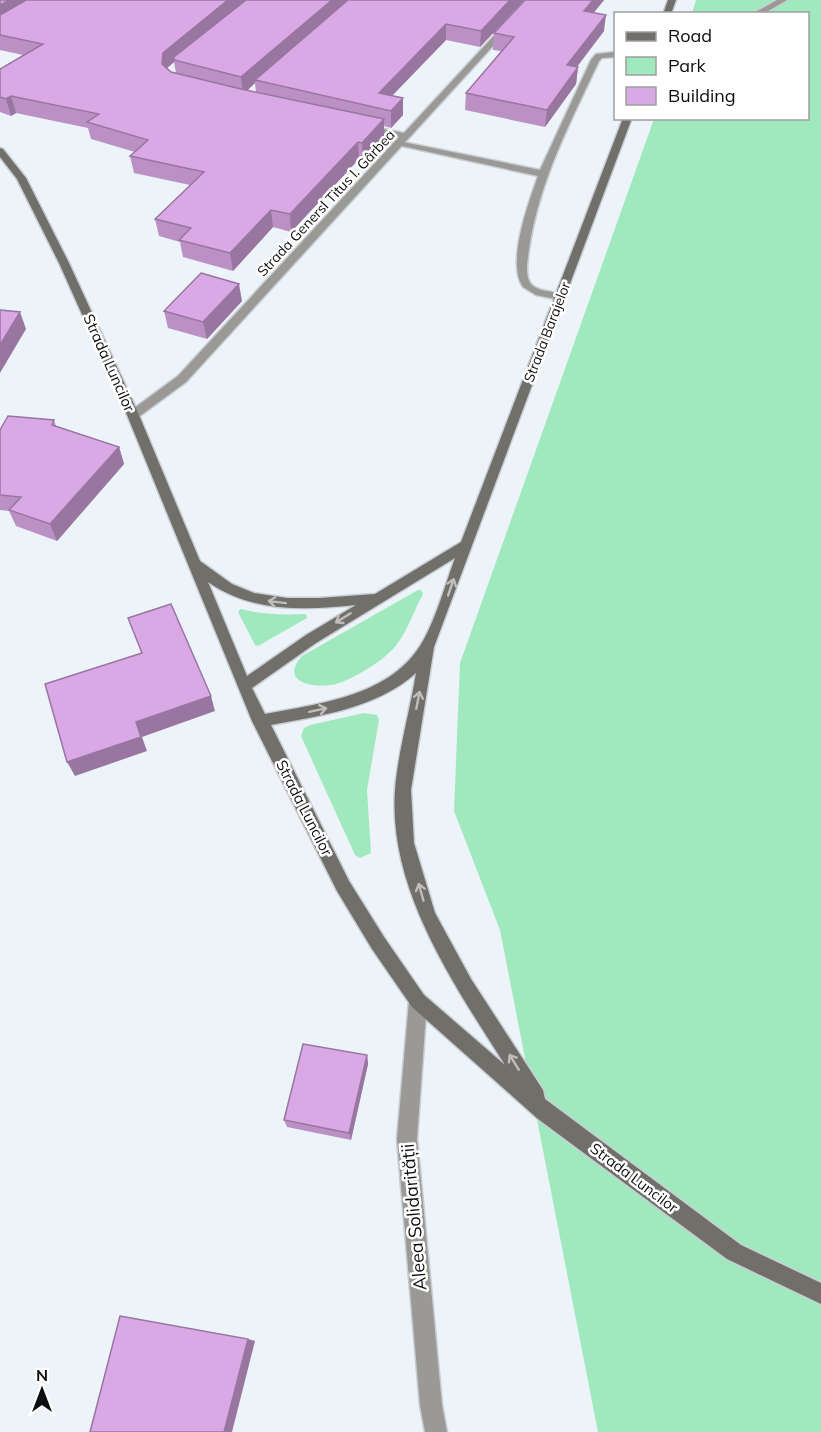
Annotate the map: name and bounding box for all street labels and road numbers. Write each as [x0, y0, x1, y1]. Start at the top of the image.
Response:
street label: Strada Genersl Titus I. Gârbea [253, 126, 399, 280]
street label: Strada Barajelor [520, 278, 575, 385]
street label: Strada Luncilor [79, 311, 140, 415]
street label: Strada Luncilor [272, 757, 337, 859]
street label: Strada Luncilor [587, 1138, 682, 1217]
street label: Aleea Solidarității [396, 1143, 431, 1291]

